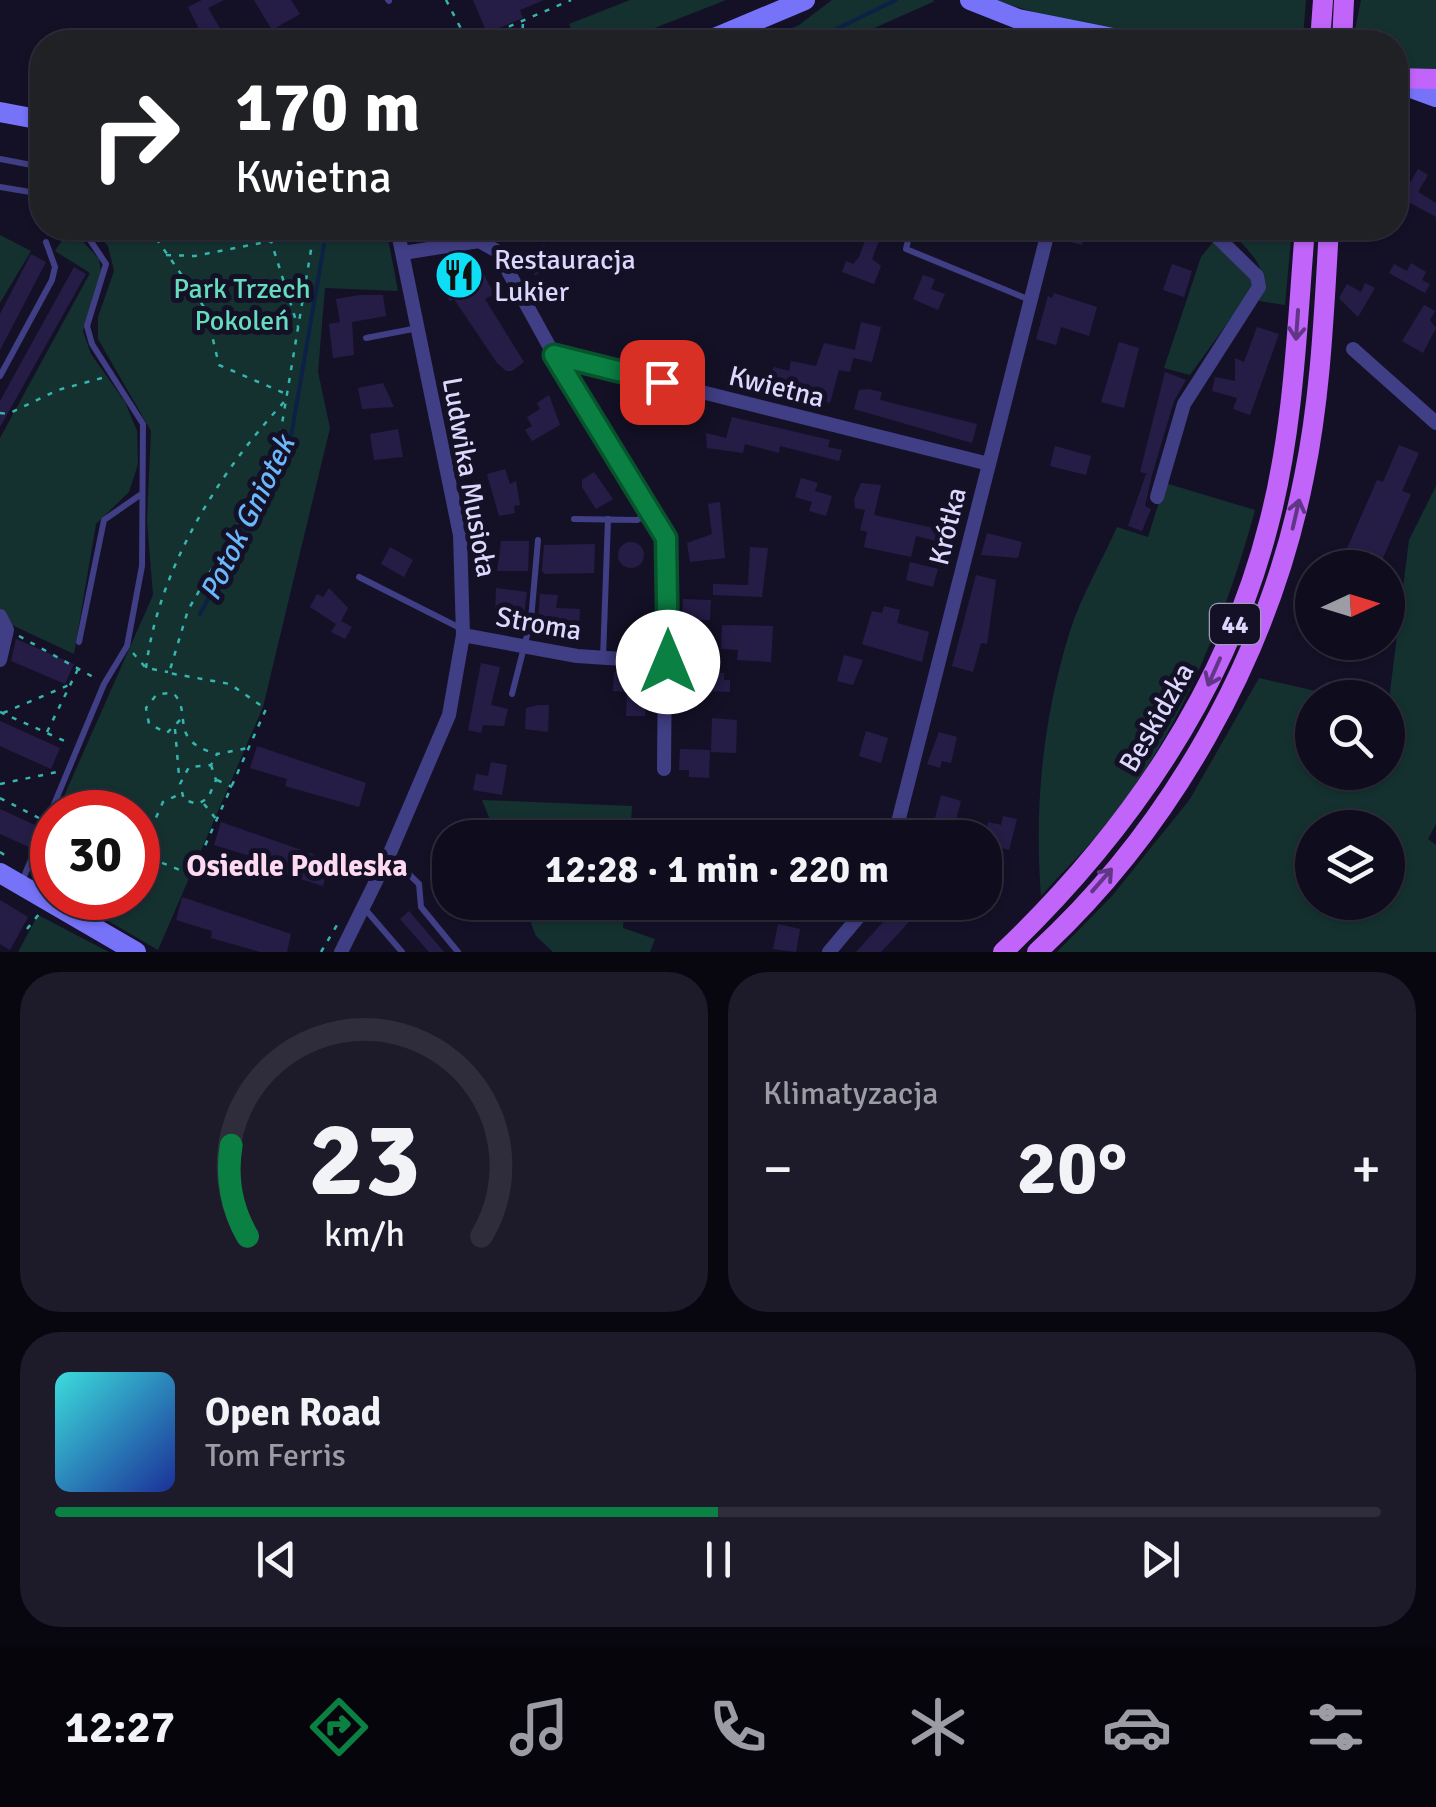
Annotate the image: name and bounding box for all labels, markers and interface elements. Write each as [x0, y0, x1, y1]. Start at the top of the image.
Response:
text: 170 m [235, 64, 420, 150]
icon: right [70, 70, 200, 200]
text: Kwietna [235, 150, 392, 205]
place label: Restauracja Lukier [494, 243, 636, 309]
restaurant icon: Restauracja Lukier [433, 249, 485, 301]
park label: Park Trzech Pokoleń [173, 272, 311, 338]
one-way arrow [1288, 308, 1307, 340]
pin [620, 340, 705, 425]
icon: arrive [635, 355, 690, 410]
street label: Kwietna [725, 359, 828, 415]
street label: Ludwika Musioła [435, 374, 503, 580]
water label: Potok Gniotek [192, 427, 304, 607]
street label: Krótka [922, 484, 974, 569]
one-way arrow [1288, 499, 1306, 531]
north arrow [1295, 550, 1405, 660]
map controls [1295, 550, 1405, 920]
street label: Stroma [493, 600, 584, 648]
road number: 44 [1210, 604, 1260, 644]
position arrow [616, 610, 720, 714]
one-way arrow [1204, 656, 1222, 687]
street label: Beskidzka [1112, 657, 1202, 778]
button: search [1295, 680, 1405, 790]
speed limit sign: 30 [30, 790, 160, 920]
button: layers [1295, 810, 1405, 920]
text: 12:28 · 1 min · 220 m [545, 846, 889, 893]
district label: Osiedle Podleska [186, 848, 408, 885]
one-way arrow [1091, 868, 1114, 893]
text: Klimatyzacja [763, 1074, 939, 1113]
text: 23 [308, 1096, 420, 1224]
text: 20° [1017, 1122, 1128, 1215]
text: − [763, 1135, 793, 1203]
text: + [1351, 1135, 1381, 1203]
text: km/h [324, 1212, 404, 1256]
text: Open Road [205, 1389, 381, 1436]
text: Tom Ferris [205, 1436, 346, 1475]
icon: previous [249, 1532, 304, 1587]
icon: pause [691, 1532, 746, 1587]
icon: next [1133, 1532, 1188, 1587]
icon: directions [304, 1692, 374, 1762]
icon: music [504, 1692, 574, 1762]
icon: phone [703, 1692, 773, 1762]
icon: climate [903, 1692, 973, 1762]
icon: car [1102, 1692, 1172, 1762]
icon: filters [1301, 1692, 1371, 1762]
text: 12:27 [65, 1700, 175, 1755]

